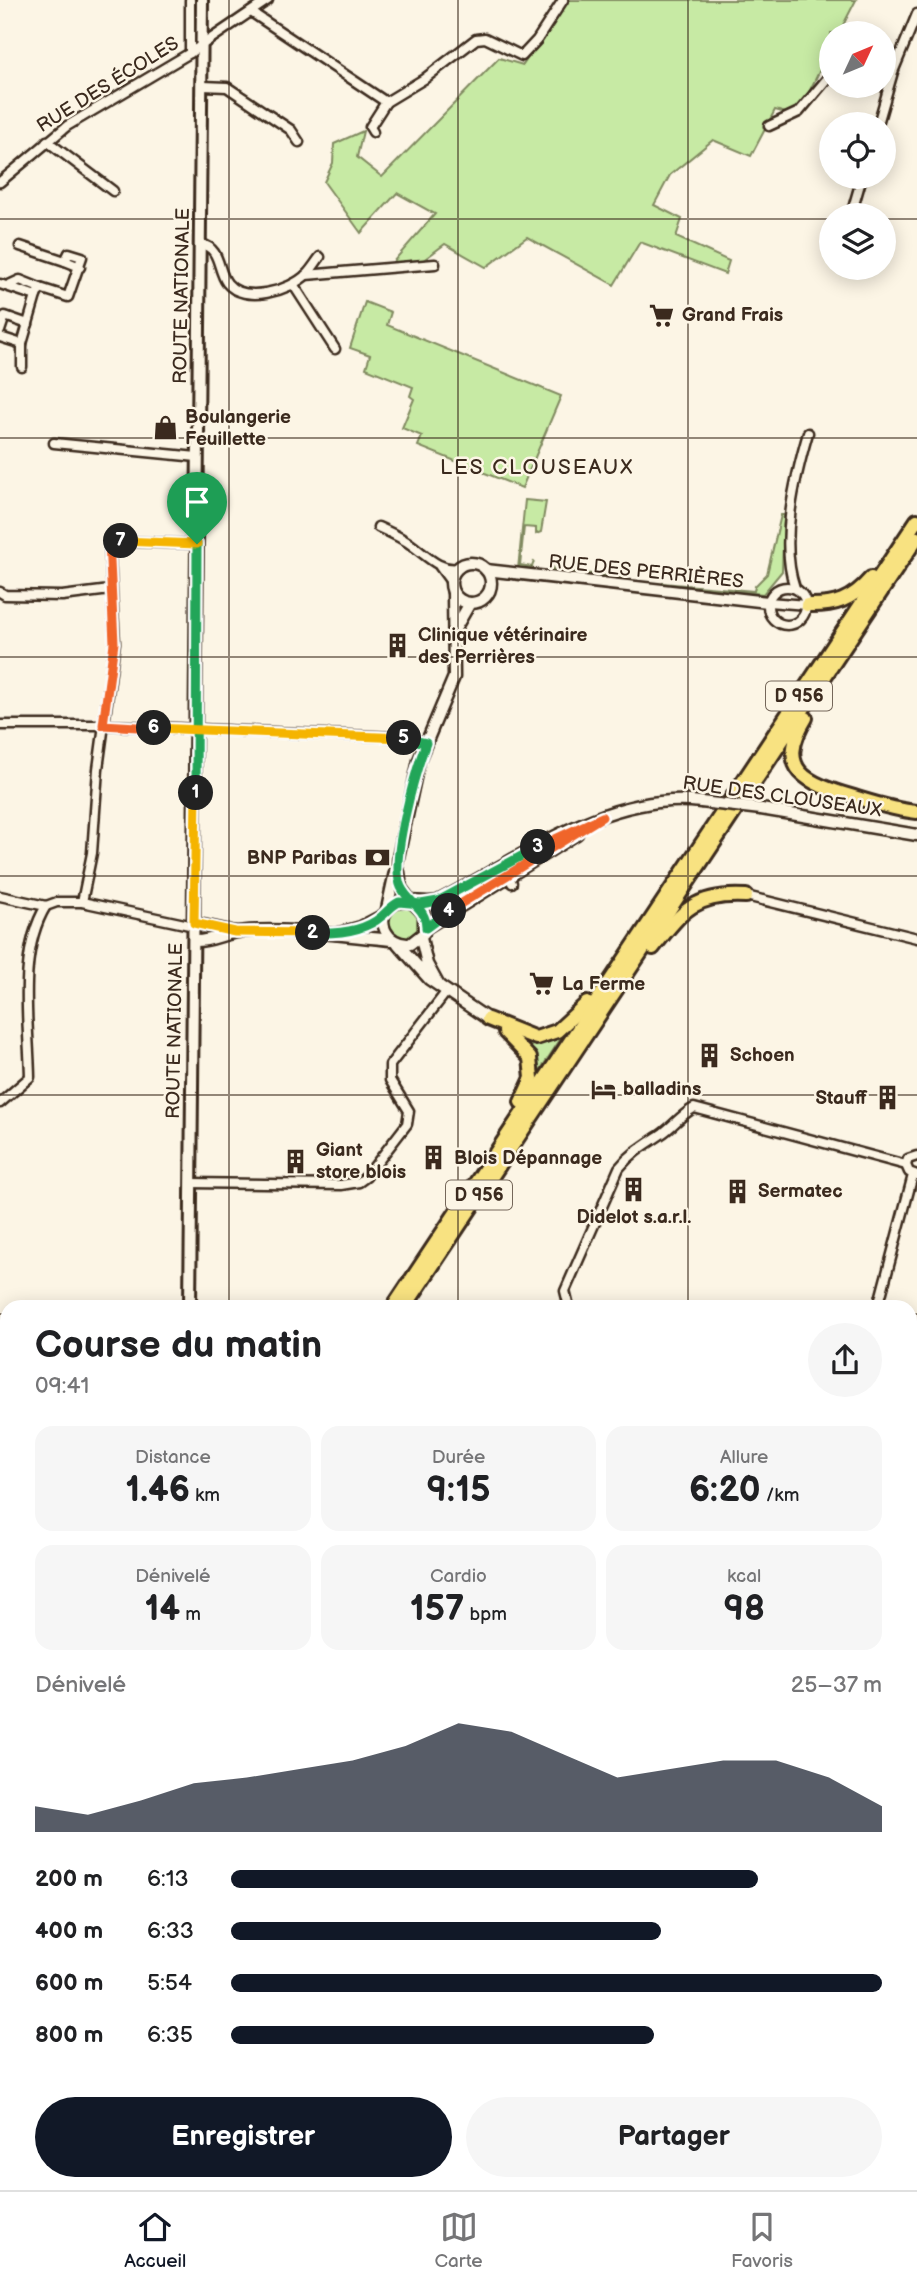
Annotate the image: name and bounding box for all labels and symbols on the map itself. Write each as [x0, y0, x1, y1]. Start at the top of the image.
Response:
north arrow [819, 21, 896, 98]
street label: RUE DES ÉCOLES [32, 31, 183, 138]
street label: ROUTE NATIONALE [169, 208, 195, 384]
supermarket icon: Grand Frais [648, 301, 676, 329]
place label: Grand Frais [682, 304, 783, 327]
place label: Boulangerie Feuillette [185, 406, 291, 451]
shop icon: Boulangerie Feuillette [151, 414, 179, 442]
district label: LES CLOUSEAUX [440, 455, 634, 480]
pin [167, 472, 227, 544]
pin: 7 [104, 524, 138, 558]
street label: RUE DES PERRIÈRES [547, 549, 745, 594]
place label: Clinique vétérinaire des Perrières [418, 624, 588, 669]
building icon: Clinique vétérinaire des Perrières [384, 632, 412, 660]
road number: D 956 [766, 682, 832, 710]
pin: 6 [136, 710, 172, 746]
pin: 5 [386, 720, 422, 756]
street label: RUE DES CLOUSEAUX [681, 772, 883, 822]
pin: 1 [178, 776, 214, 810]
pin: 3 [520, 830, 556, 864]
bank icon: BNP Paribas [363, 844, 391, 872]
place label: BNP Paribas [247, 847, 357, 870]
pin: 4 [432, 894, 466, 928]
pin: 2 [296, 916, 330, 950]
street label: ROUTE NATIONALE [162, 943, 188, 1119]
supermarket icon: La Ferme [528, 970, 556, 998]
place label: La Ferme [562, 973, 645, 996]
building icon: Schoen [696, 1041, 724, 1069]
place label: Schoen [730, 1044, 795, 1067]
hotel icon: balladins [589, 1075, 617, 1103]
place label: balladins [623, 1078, 701, 1101]
building icon: Stauff [873, 1084, 901, 1112]
place label: Stauff [815, 1087, 868, 1110]
place label: Giant store blois [316, 1139, 406, 1184]
building icon: Blois Dépannage [420, 1144, 448, 1172]
building icon: Giant store blois [282, 1147, 310, 1175]
place label: Blois Dépannage [454, 1147, 602, 1170]
building icon: Didelot s.a.r.l. [620, 1175, 648, 1203]
building icon: Sermatec [724, 1177, 752, 1205]
road number: D 956 [446, 1180, 512, 1210]
place label: Sermatec [758, 1180, 843, 1203]
place label: Didelot s.a.r.l. [576, 1206, 692, 1229]

